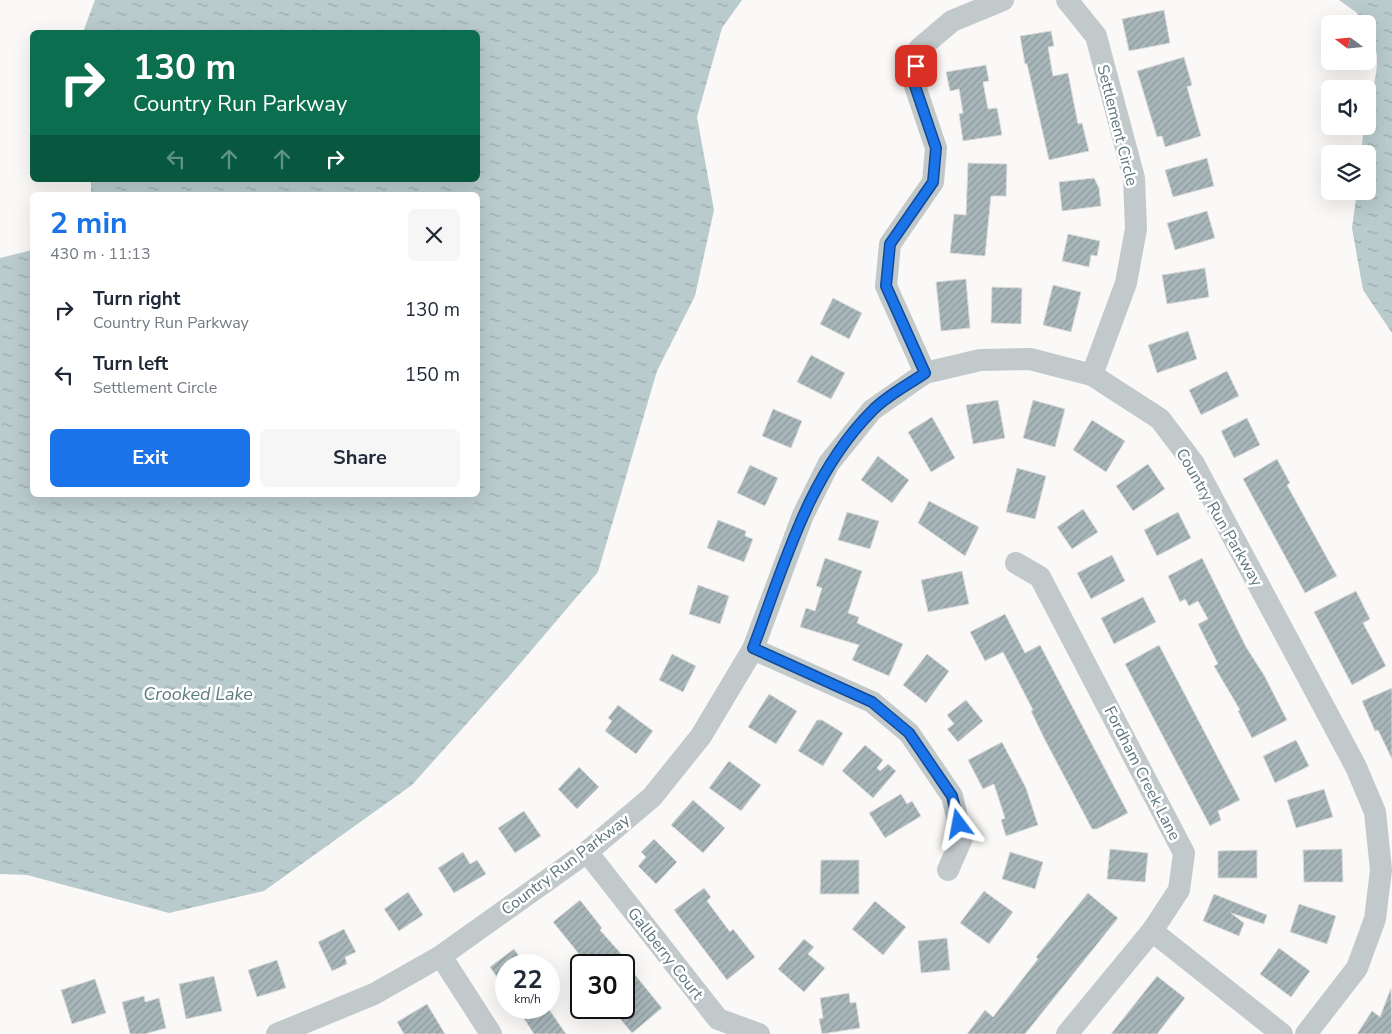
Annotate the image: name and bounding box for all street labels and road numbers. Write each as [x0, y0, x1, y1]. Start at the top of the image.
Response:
street label: Settlement Circle [1091, 62, 1143, 188]
street label: Country Run Parkway [1171, 445, 1268, 591]
street label: Fordham Creek Lane [1099, 703, 1186, 844]
street label: Country Run Parkway [497, 809, 635, 920]
street label: Gallberry Court [622, 903, 708, 1005]

